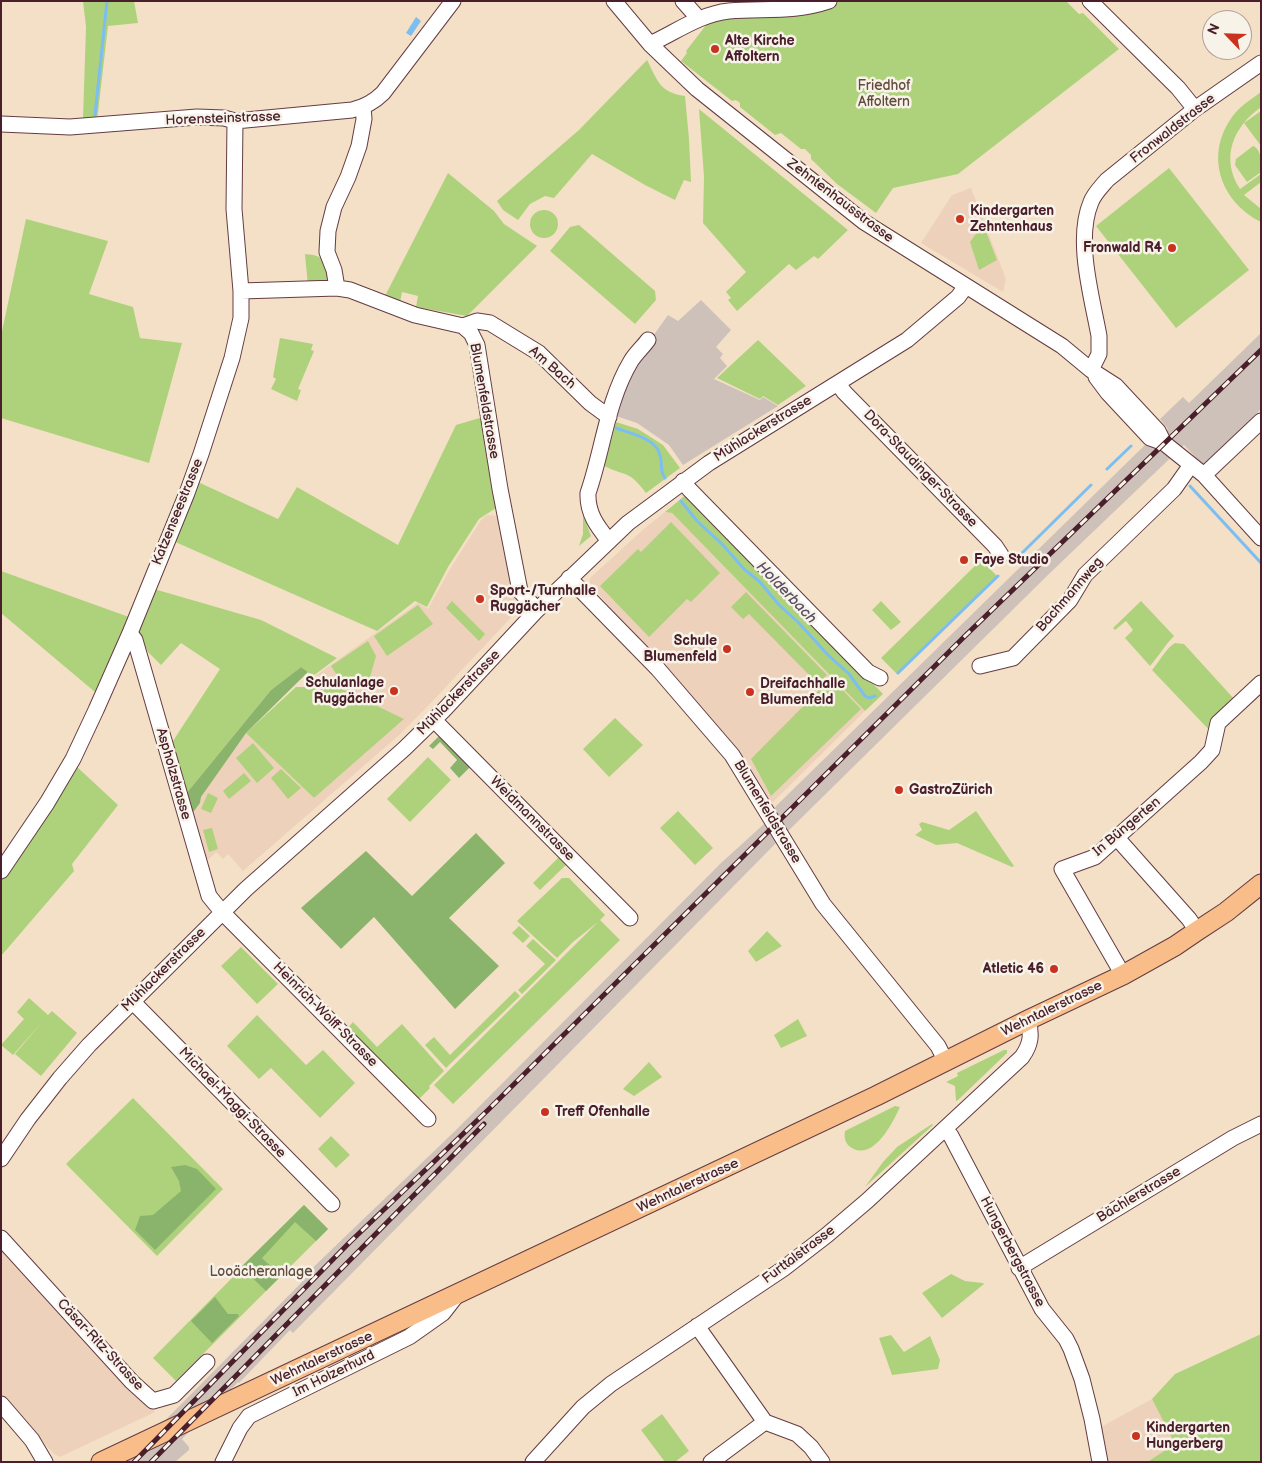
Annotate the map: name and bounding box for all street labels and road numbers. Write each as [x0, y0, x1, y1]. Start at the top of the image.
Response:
street label: Fronwaldstrasse [1127, 91, 1219, 167]
street label: Horensteinstrasse [165, 109, 281, 129]
street label: Zehntenhausstrasse [783, 155, 897, 247]
street label: Blumenfeldstrasse [466, 342, 502, 460]
street label: Am Bach [525, 343, 579, 393]
street label: Mühlackerstrasse [711, 392, 815, 466]
street label: Dora-Staudinger-Strasse [859, 407, 981, 531]
street label: Katzenseestrasse [149, 456, 207, 568]
street label: Bachmannweg [1033, 554, 1107, 636]
street label: Mühlackerstrasse [414, 647, 504, 739]
street label: Aspholzstrasse [152, 726, 194, 822]
street label: Blumenfeldstrasse [730, 757, 804, 867]
street label: Weidmannstrasse [486, 773, 578, 865]
street label: In Büngerten [1090, 794, 1164, 860]
street label: Mühlackerstrasse [118, 924, 210, 1016]
street label: Heinrich-Wolff-Strasse [269, 959, 381, 1071]
street label: Wehntalerstrasse [999, 977, 1105, 1041]
street label: Michael-Maggi-Strasse [175, 1044, 289, 1162]
street label: Wehntalerstrasse [635, 1155, 741, 1217]
street label: Bächlerstrasse [1094, 1163, 1184, 1227]
street label: Hungerbergstrasse [976, 1194, 1048, 1310]
street label: Furttalstrasse [759, 1222, 839, 1288]
street label: Cäsar-Ritz-Strasse [53, 1296, 147, 1394]
street label: Wehntalerstrasse [269, 1328, 375, 1390]
street label: Im Holzerhurd [290, 1347, 378, 1401]

